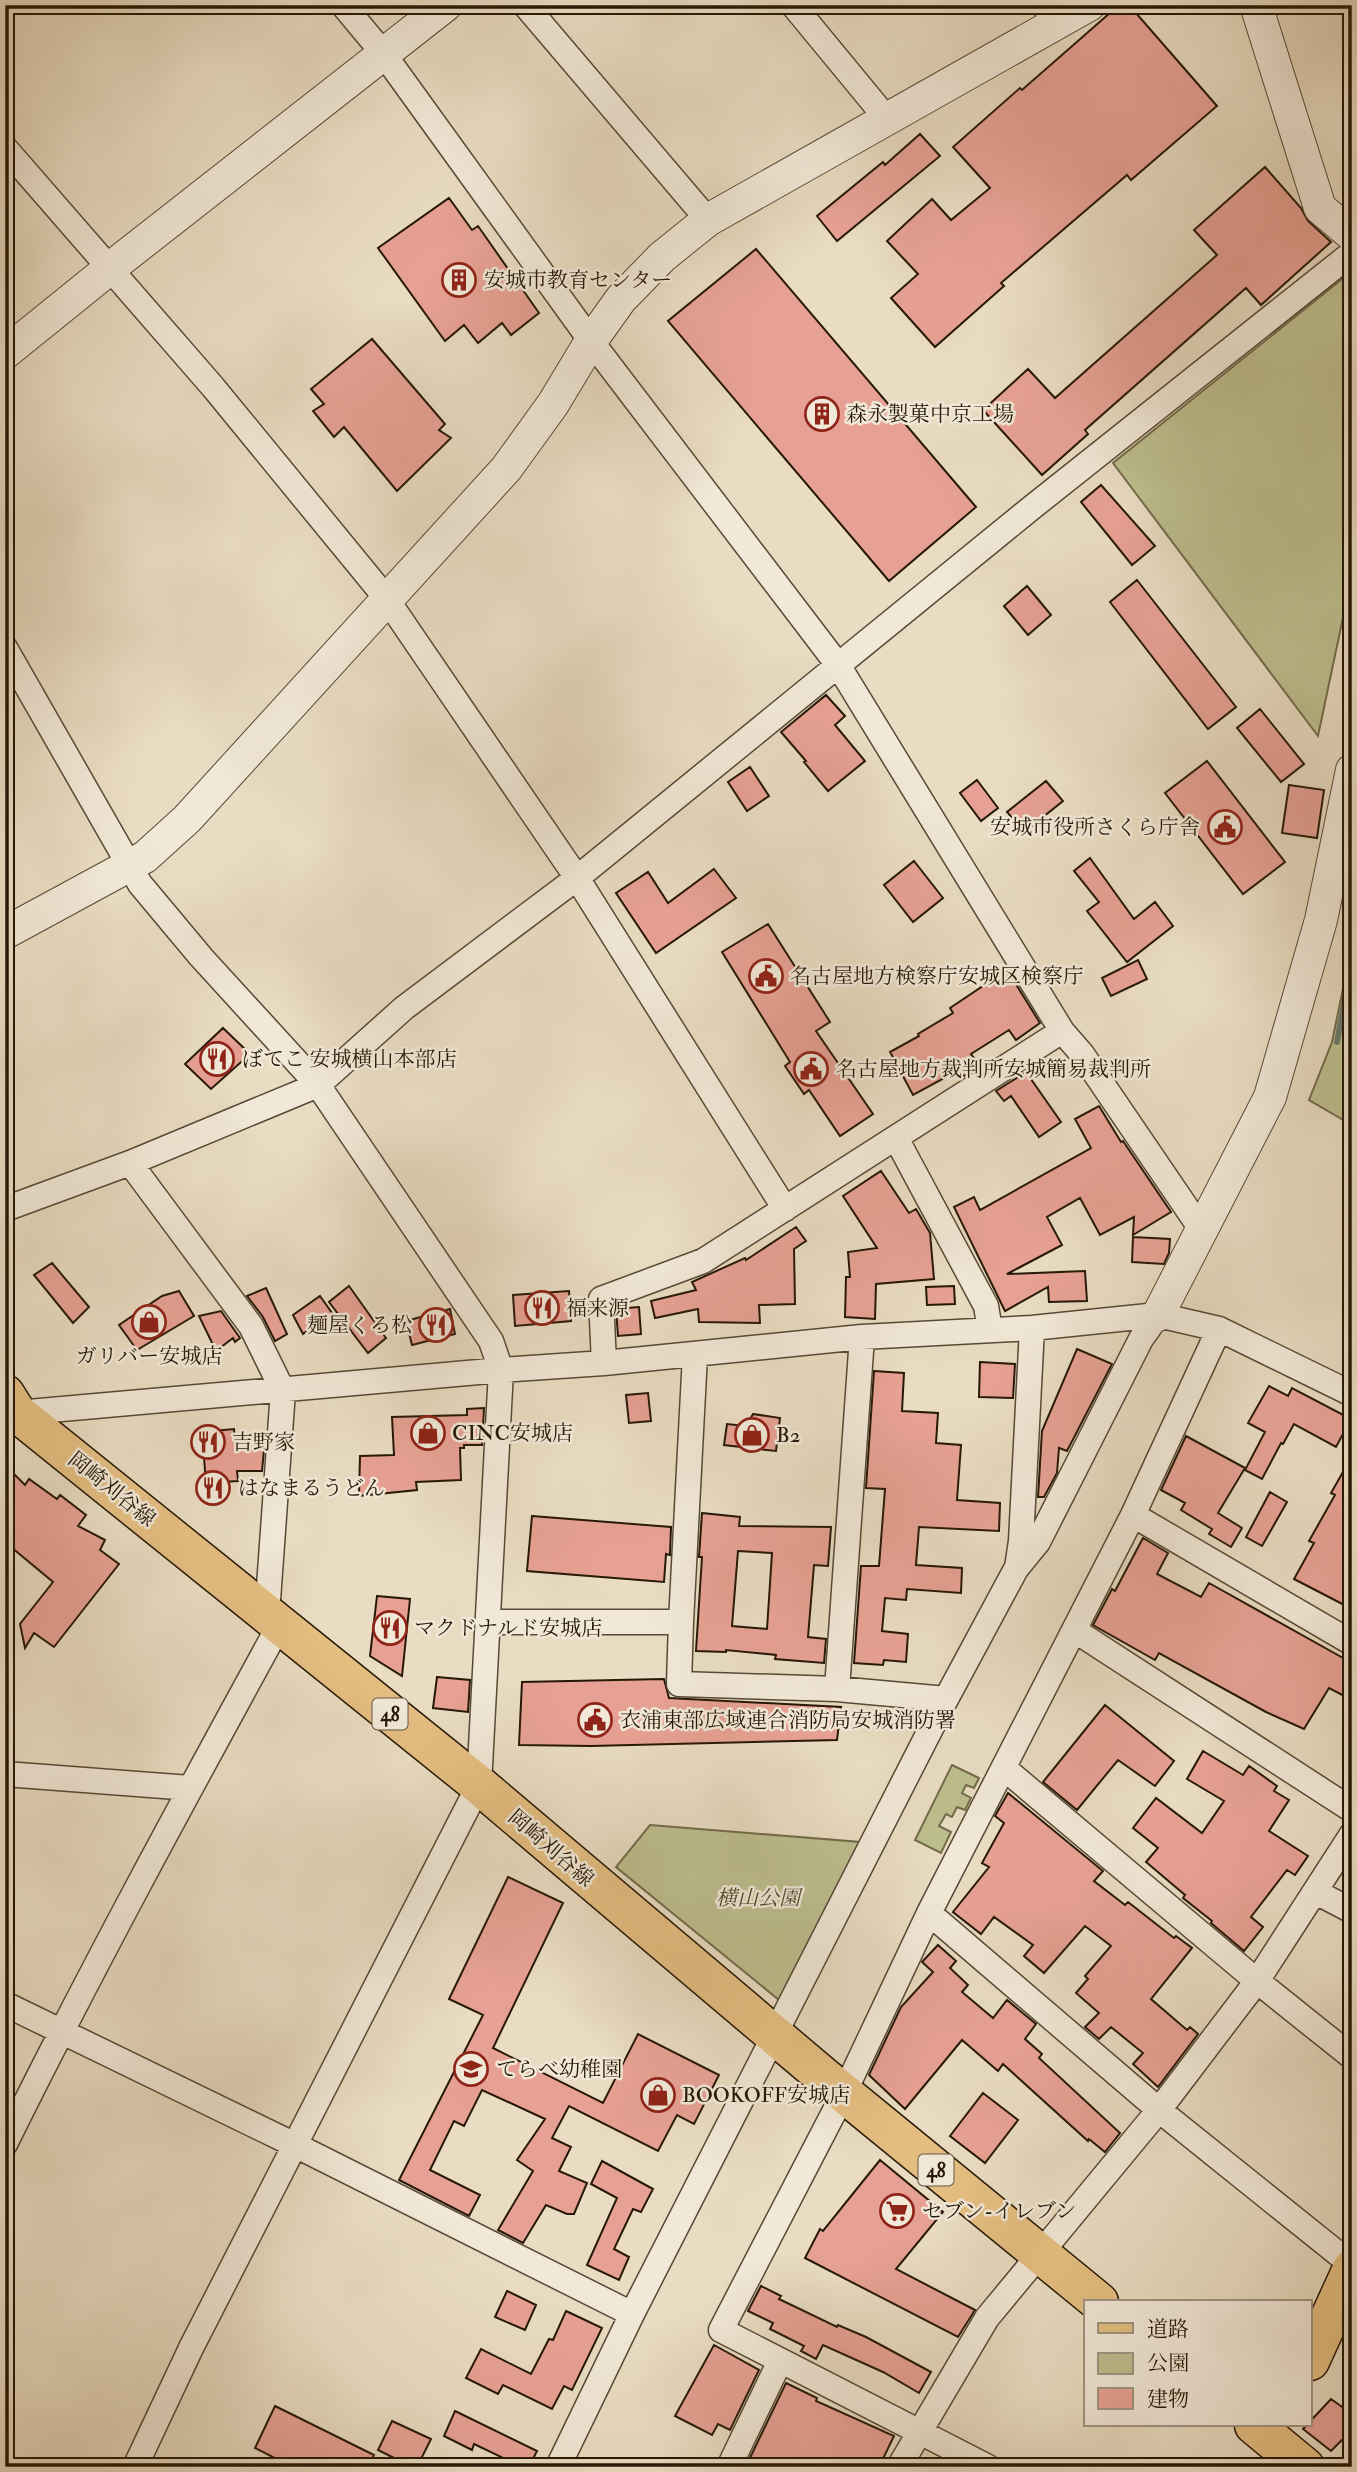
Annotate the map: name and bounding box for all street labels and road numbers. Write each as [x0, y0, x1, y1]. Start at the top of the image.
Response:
street label: 岡崎刈谷線 [62, 1446, 161, 1533]
road number: 48 [372, 1698, 408, 1730]
street label: 岡崎刈谷線 [502, 1804, 599, 1893]
road number: 48 [918, 2154, 954, 2186]

